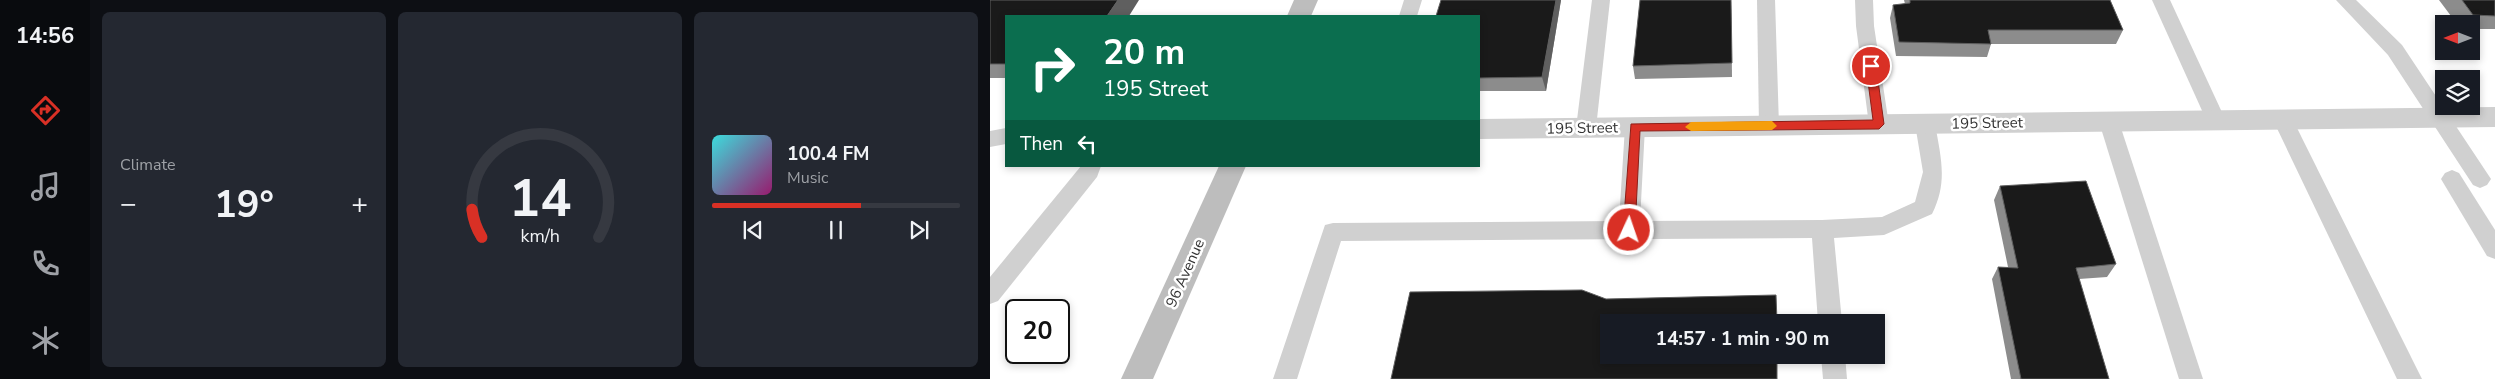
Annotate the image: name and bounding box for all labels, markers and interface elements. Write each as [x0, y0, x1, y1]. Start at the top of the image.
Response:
north arrow [2435, 15, 2480, 60]
map controls [2435, 15, 2480, 115]
text: 14:56 [16, 21, 74, 51]
text: 20 m [1103, 29, 1185, 76]
icon: right [1020, 35, 1085, 100]
pin [1850, 45, 1892, 87]
icon: arrive [1857, 52, 1885, 80]
button: layers [2435, 70, 2480, 115]
text: 195 Street [1103, 74, 1208, 104]
icon: directions [28, 93, 63, 128]
street label: 195 Street [1951, 112, 2024, 134]
street label: 195 Street [1546, 117, 1619, 139]
icon: left [1073, 130, 1101, 158]
text: Then [1020, 131, 1063, 157]
text: 100.4 FM [787, 141, 870, 167]
text: Climate [120, 154, 175, 176]
text: 14 [509, 163, 571, 234]
text: Music [787, 167, 828, 189]
icon: music [28, 169, 63, 204]
text: 19° [214, 179, 274, 230]
text: − [120, 185, 137, 223]
text: + [351, 185, 368, 223]
position arrow [1602, 203, 1654, 255]
icon: previous [739, 216, 767, 244]
icon: pause [822, 216, 850, 244]
icon: next [905, 216, 933, 244]
text: km/h [520, 224, 560, 248]
street label: 96 Avenue [1161, 236, 1209, 310]
icon: phone [28, 246, 63, 281]
speed limit sign: 20 [1005, 299, 1070, 364]
icon: climate [28, 323, 63, 358]
text: 14:57 · 1 min · 90 m [1655, 326, 1830, 352]

